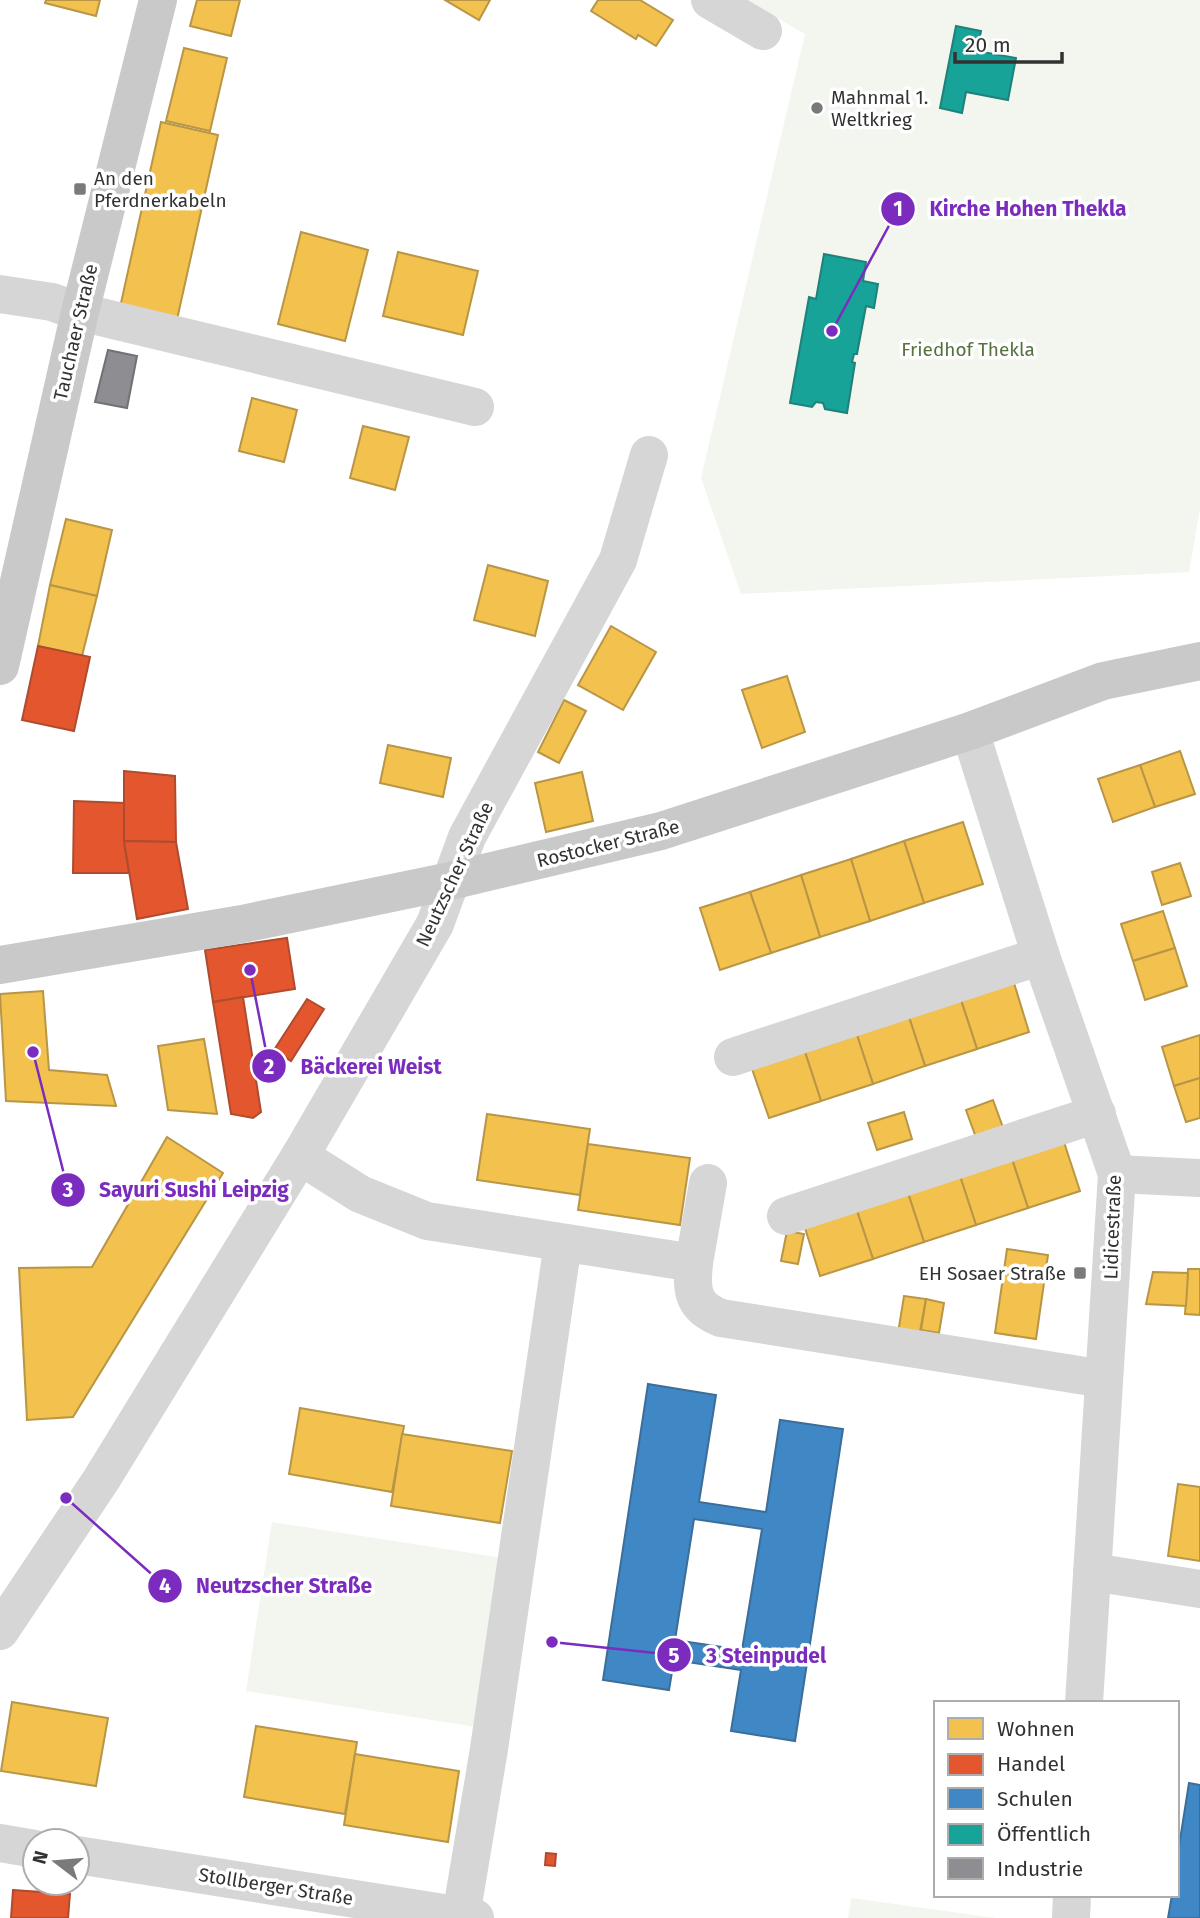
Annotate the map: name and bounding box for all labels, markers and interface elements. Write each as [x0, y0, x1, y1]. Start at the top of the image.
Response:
scale bar [955, 21, 1062, 65]
text: 20 m [965, 32, 1011, 58]
place label: Mahnmal 1. Weltkrieg [831, 86, 928, 131]
marker: Mahnmal 1. Weltkrieg [809, 100, 825, 116]
place label: An den Pferdnerkabeln [94, 167, 227, 212]
marker: An den Pferdnerkabeln [72, 181, 88, 197]
callout: Kirche Hohen Thekla [880, 188, 1140, 230]
text: 1 [893, 196, 903, 222]
text: Kirche Hohen Thekla [929, 196, 1127, 222]
street label: Tauchaer Straße [49, 262, 102, 403]
park label: Friedhof Thekla [901, 338, 1035, 361]
street label: Neutzscher Straße [411, 798, 498, 950]
street label: Rostocker Straße [534, 815, 682, 872]
callout: Bäckerei Weist [251, 1045, 455, 1087]
text: 2 [264, 1054, 275, 1080]
text: Bäckerei Weist [300, 1054, 442, 1080]
callout: Sayuri Sushi Leipzig [50, 1169, 303, 1211]
street label: Lidicestraße [1099, 1174, 1126, 1280]
text: 3 [62, 1177, 74, 1203]
text: Sayuri Sushi Leipzig [99, 1177, 289, 1203]
place label: EH Sosaer Straße [919, 1262, 1066, 1285]
marker: EH Sosaer Straße [1072, 1265, 1088, 1281]
callout: Neutzscher Straße [147, 1565, 386, 1607]
text: 4 [159, 1573, 171, 1599]
text: Neutzscher Straße [196, 1573, 372, 1599]
callout: 3 Steinpudel [656, 1634, 840, 1676]
text: 5 [668, 1643, 680, 1669]
text: 3 Steinpudel [705, 1643, 827, 1669]
legend [934, 1701, 1179, 1897]
text: Wohnen [997, 1716, 1075, 1742]
text: Handel [997, 1751, 1065, 1777]
text: Schulen [997, 1786, 1073, 1812]
text: Öffentlich [997, 1821, 1091, 1847]
north arrow [21, 1827, 91, 1897]
text: N [27, 1848, 53, 1867]
text: Industrie [997, 1856, 1083, 1882]
street label: Stollberger Straße [197, 1863, 355, 1910]

